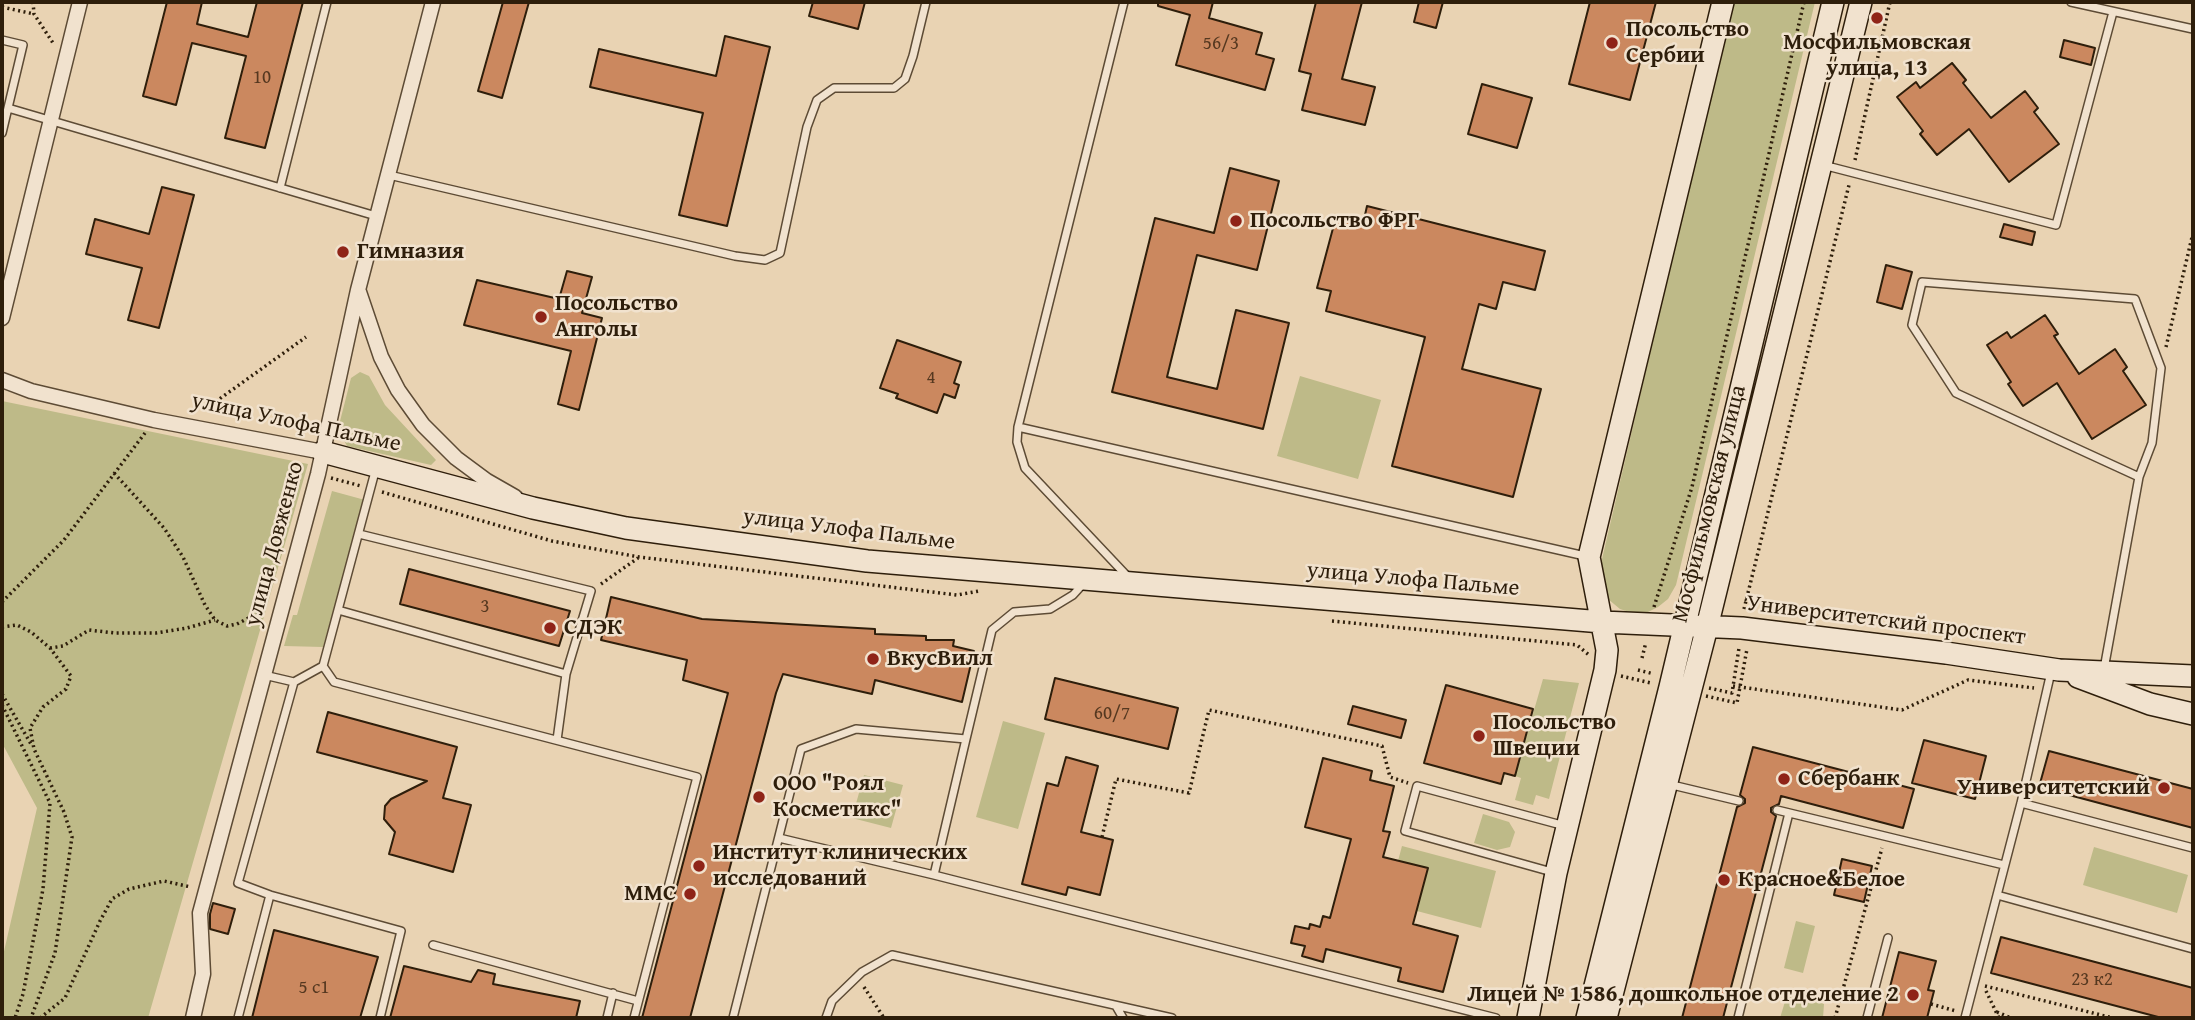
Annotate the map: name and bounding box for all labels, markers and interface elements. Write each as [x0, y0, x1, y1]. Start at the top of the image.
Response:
marker: Мосфильмовская улица, 13 [1869, 10, 1885, 26]
place label: Посольство Сербии [1626, 16, 1749, 70]
place label: Мосфильмовская улица, 13 [1783, 29, 1971, 83]
house number: 56/3 [1203, 33, 1239, 55]
marker: Посольство Сербии [1604, 35, 1620, 51]
house number: 10 [253, 67, 271, 89]
place label: Посольство ФРГ [1250, 207, 1419, 235]
marker: Посольство ФРГ [1228, 213, 1244, 229]
place label: Гимназия [357, 238, 464, 266]
marker: Гимназия [335, 244, 351, 260]
place label: Посольство Анголы [555, 290, 678, 344]
marker: Посольство Анголы [533, 309, 549, 325]
house number: 4 [926, 367, 936, 389]
street label: Мосфильмовская улица [1667, 382, 1753, 626]
street label: улица Улофа Пальме [189, 387, 403, 459]
street label: улица Довженко [240, 459, 310, 629]
street label: улица Улофа Пальме [741, 503, 957, 557]
street label: улица Улофа Пальме [1305, 557, 1521, 603]
street label: Университетский проспект [1745, 590, 2027, 652]
house number: 3 [480, 596, 490, 618]
place label: СДЭК [564, 614, 622, 642]
marker: СДЭК [542, 620, 558, 636]
place label: ВкусВилл [887, 645, 993, 673]
marker: ВкусВилл [865, 651, 881, 667]
house number: 60/7 [1094, 703, 1130, 725]
place label: Посольство Швеции [1493, 709, 1616, 763]
marker: Посольство Швеции [1471, 728, 1487, 744]
place label: Сбербанк [1798, 765, 1900, 793]
place label: ООО "Роял Косметикс" [773, 770, 902, 824]
marker: Сбербанк [1776, 771, 1792, 787]
place label: Университетский [1957, 774, 2150, 802]
marker: Университетский [2156, 780, 2172, 796]
marker: ООО "Роял Косметикс" [751, 789, 767, 805]
place label: Институт клинических исследований [713, 839, 967, 893]
marker: Институт клинических исследований [691, 858, 707, 874]
place label: Красное&Белое [1738, 866, 1905, 894]
marker: Красное&Белое [1716, 872, 1732, 888]
place label: ММС [624, 880, 676, 908]
marker: ММС [682, 886, 698, 902]
house number: 23 к2 [2071, 969, 2113, 991]
house number: 5 с1 [299, 977, 329, 999]
place label: Лицей № 1586, дошкольное отделение 2 [1467, 981, 1899, 1009]
marker: Лицей № 1586, дошкольное отделение 2 [1905, 987, 1921, 1003]

